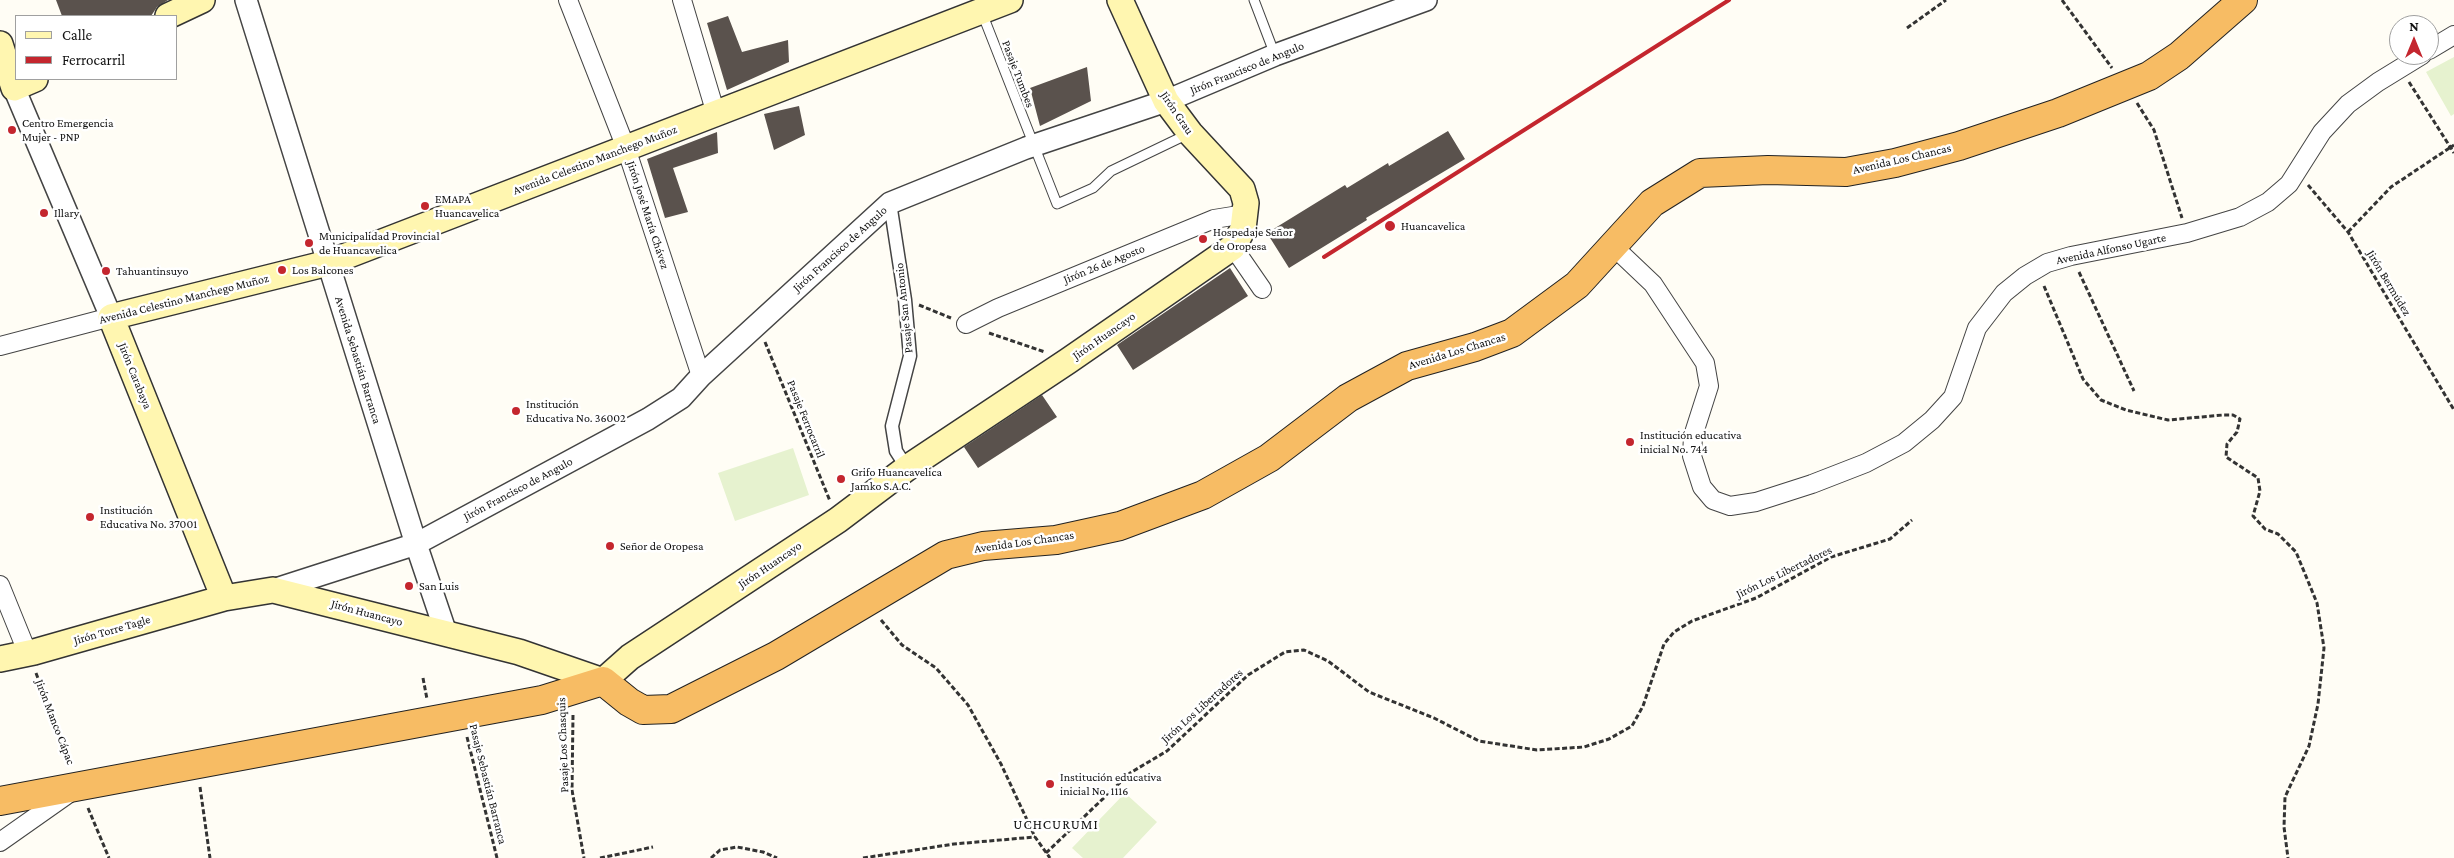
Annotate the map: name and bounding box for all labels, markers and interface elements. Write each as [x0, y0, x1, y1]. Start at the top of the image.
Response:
legend [15, 15, 178, 80]
north arrow [2389, 15, 2439, 65]
text: N [2409, 18, 2419, 34]
text: Calle [62, 27, 92, 43]
street label: Pasaje Tumbes [999, 38, 1037, 110]
street label: Jirón Francisco de Angulo [1188, 39, 1306, 97]
text: Ferrocarril [62, 52, 125, 68]
street label: Jirón Grau [1157, 89, 1197, 137]
place label: Centro Emergencia Mujer - PNP [22, 116, 114, 144]
street label: Avenida Celestino Manchego Muñoz [511, 122, 679, 198]
marker: Centro Emergencia Mujer - PNP [6, 124, 18, 136]
street label: Avenida Los Chancas [1851, 141, 1953, 177]
street label: Jirón José María Chávez [624, 159, 672, 271]
place label: EMAPA Huancavelica [435, 192, 499, 220]
marker: EMAPA Huancavelica [419, 200, 431, 212]
street label: Jirón Francisco de Angulo [790, 203, 890, 295]
place label: Illary [54, 206, 79, 220]
marker: Illary [38, 207, 50, 219]
marker: Huancavelica [1383, 219, 1397, 233]
place label: Huancavelica [1401, 219, 1465, 233]
place label: Hospedaje Señor de Oropesa [1213, 225, 1293, 253]
place label: Municipalidad Provincial de Huancavelica [319, 229, 440, 257]
street label: Avenida Alfonso Ugarte [2055, 230, 2167, 268]
marker: Hospedaje Señor de Oropesa [1197, 233, 1209, 245]
marker: Municipalidad Provincial de Huancavelica [303, 237, 315, 249]
street label: Jirón 26 de Agosto [1061, 241, 1147, 287]
street label: Jirón Bermúdez [2364, 247, 2414, 319]
street label: Pasaje San Antonio [892, 262, 916, 354]
place label: Los Balcones [292, 263, 353, 277]
place label: Tahuantinsuyo [116, 264, 188, 278]
marker: Los Balcones [276, 264, 288, 276]
marker: Tahuantinsuyo [100, 265, 112, 277]
street label: Avenida Celestino Manchego Muñoz [98, 271, 270, 327]
street label: Avenida Sebastián Barranca [332, 295, 384, 425]
street label: Jirón Huancayo [1070, 309, 1138, 363]
street label: Avenida Los Chancas [1407, 329, 1507, 373]
street label: Jirón Carabaya [115, 341, 155, 411]
street label: Pasaje Ferrocarril [784, 378, 828, 460]
place label: Institución Educativa No. 36002 [526, 397, 626, 425]
marker: Institución Educativa No. 36002 [510, 405, 522, 417]
place label: Institución educativa inicial No. 744 [1640, 428, 1742, 456]
marker: Institución educativa inicial No. 744 [1624, 436, 1636, 448]
street label: Jirón Francisco de Angulo [461, 454, 575, 524]
place label: Grifo Huancavelica Jamko S.A.C. [851, 465, 942, 493]
marker: Grifo Huancavelica Jamko S.A.C. [835, 473, 847, 485]
place label: Institución Educativa No. 37001 [100, 503, 197, 531]
marker: Institución Educativa No. 37001 [84, 511, 96, 523]
street label: Avenida Los Chancas [973, 528, 1075, 556]
street label: Jirón Huancayo [735, 538, 805, 592]
place label: Señor de Oropesa [620, 539, 703, 553]
marker: Señor de Oropesa [604, 540, 616, 552]
street label: Jirón Los Libertadores [1734, 543, 1834, 601]
place label: San Luis [419, 579, 459, 593]
marker: San Luis [403, 580, 415, 592]
street label: Jirón Huancayo [330, 597, 404, 629]
street label: Jirón Torre Tagle [72, 612, 152, 648]
street label: Jirón Los Libertadores [1158, 666, 1246, 746]
street label: Jirón Manco Cápac [32, 677, 78, 767]
street label: Pasaje Los Chasquis [554, 697, 572, 793]
street label: Pasaje Sebastián Barranca [466, 722, 510, 846]
place label: Institución educativa inicial No. 1116 [1060, 770, 1162, 798]
marker: Institución educativa inicial No. 1116 [1044, 778, 1056, 790]
district label: UCHCURUMI [1012, 817, 1100, 833]

